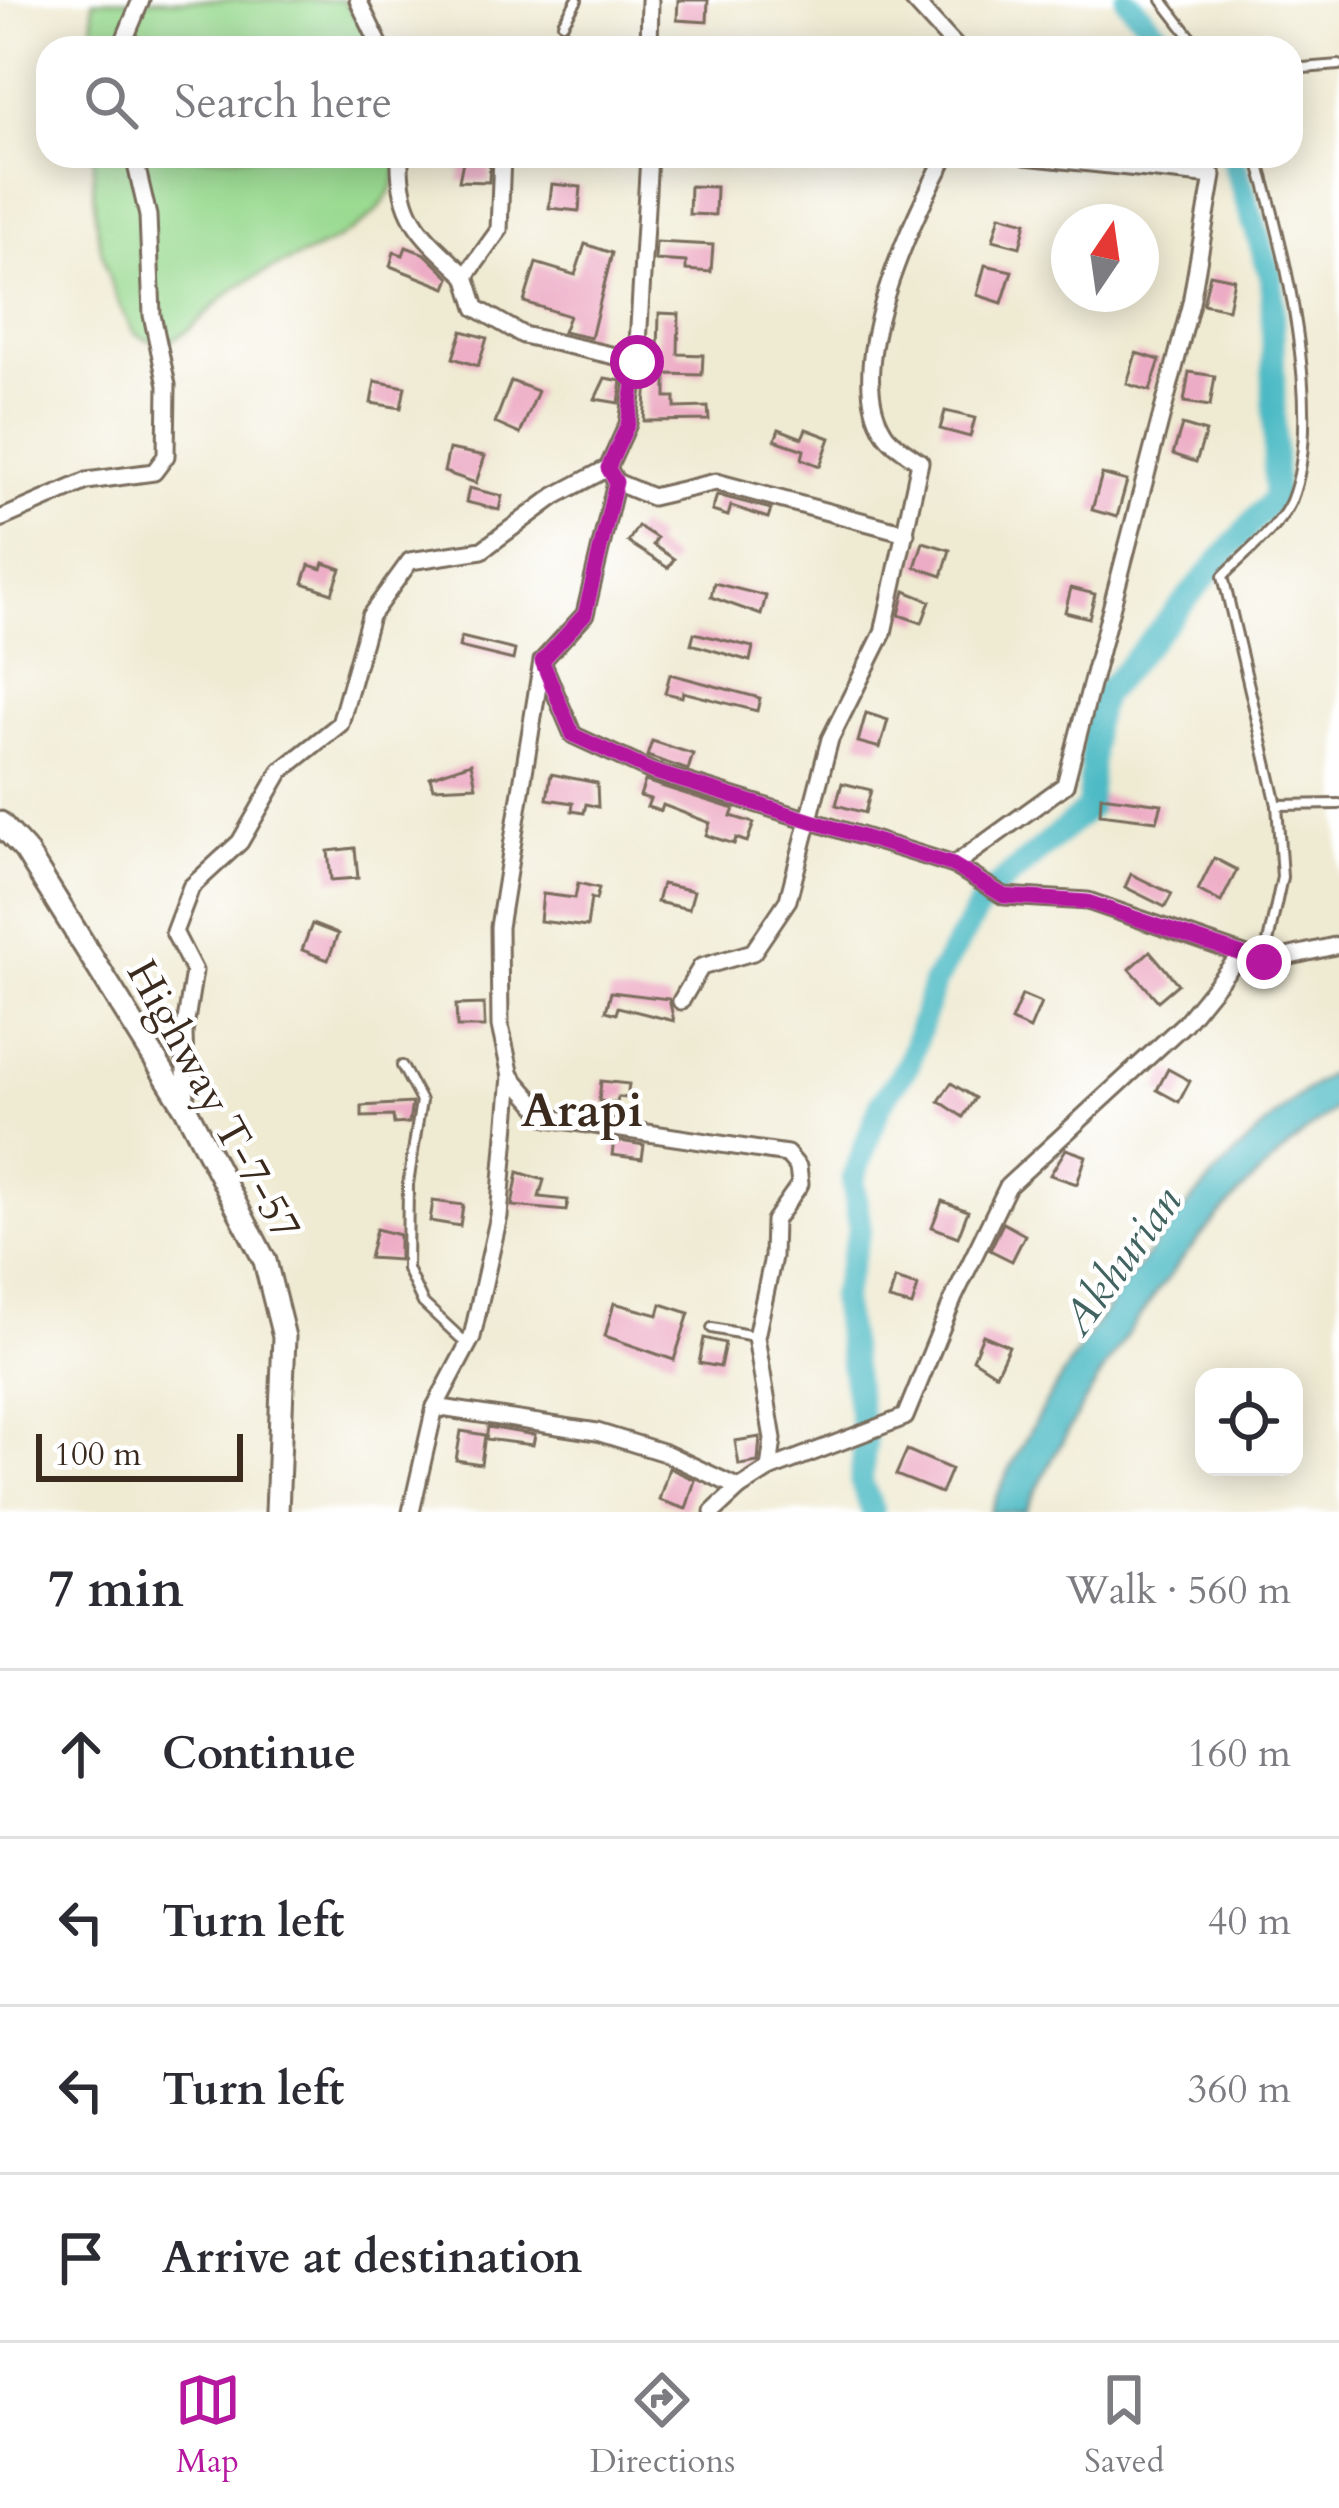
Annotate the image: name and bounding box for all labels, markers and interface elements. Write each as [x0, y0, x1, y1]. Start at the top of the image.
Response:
search box [36, 36, 1303, 168]
icon: search [78, 69, 144, 135]
text: Search here [174, 72, 392, 133]
north arrow [1051, 204, 1159, 312]
route start [610, 335, 664, 389]
route end [1237, 935, 1291, 989]
street label: Highway T-7-57 [113, 950, 314, 1250]
district label: Arapi [521, 1078, 643, 1143]
water label: Akhurian [1046, 1174, 1196, 1348]
map controls [1195, 1368, 1303, 1476]
button: locate [1195, 1368, 1303, 1476]
scale bar [36, 1428, 243, 1481]
text: 100 m [54, 1432, 141, 1477]
text: 7 min [48, 1555, 184, 1625]
text: Walk · 560 m [1066, 1564, 1291, 1617]
icon: ahead [48, 1721, 114, 1787]
text: Continue [162, 1723, 356, 1784]
text: 160 m [1188, 1727, 1291, 1780]
icon: left [48, 1889, 114, 1955]
text: Turn left [162, 1891, 344, 1952]
text: 40 m [1208, 1895, 1291, 1948]
icon: left [48, 2057, 114, 2123]
text: Turn left [162, 2059, 344, 2120]
text: 360 m [1188, 2063, 1291, 2116]
icon: arrive [48, 2225, 114, 2291]
text: Arrive at destination [162, 2227, 582, 2288]
tab: Map [175, 2367, 241, 2484]
tab: Directions [590, 2367, 735, 2484]
tab: Saved [1084, 2367, 1164, 2484]

